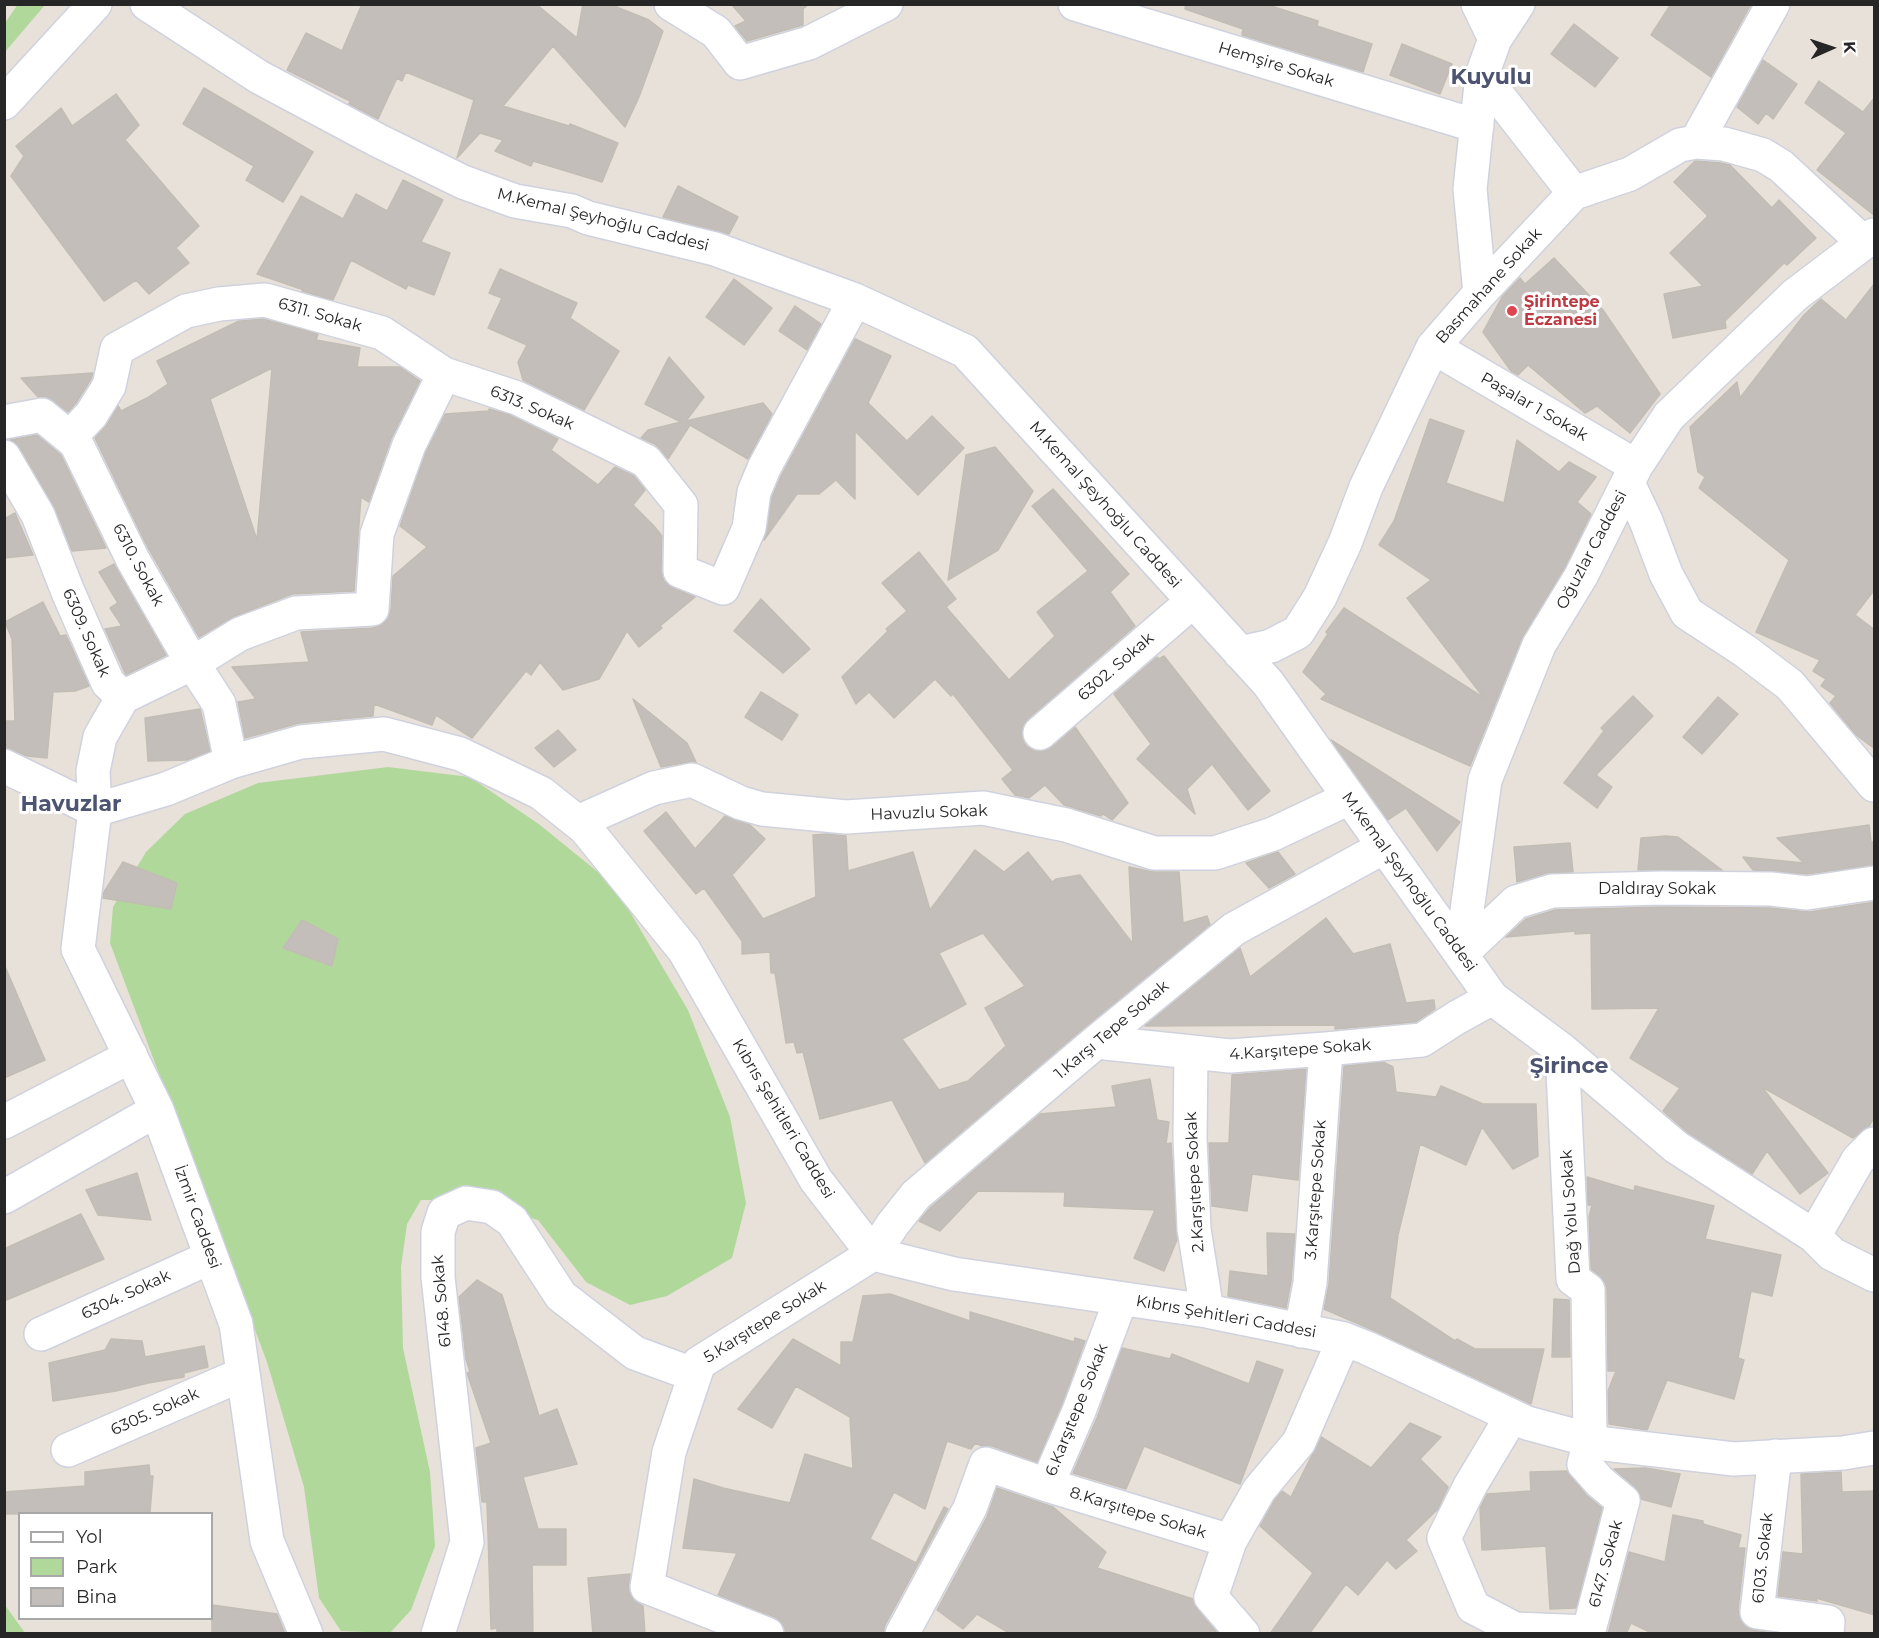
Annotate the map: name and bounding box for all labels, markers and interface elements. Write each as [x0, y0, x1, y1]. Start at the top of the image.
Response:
north arrow [1801, 18, 1861, 78]
street label: Hemşire Sokak [1216, 38, 1336, 92]
text: K [1840, 41, 1859, 53]
district label: Kuyulu [1450, 65, 1532, 91]
street label: M.Kemal Şeyhoğlu Caddesi [495, 184, 711, 256]
street label: Basmahane Sokak [1432, 224, 1546, 348]
place label: Şirintepe Eczanesi [1524, 292, 1600, 330]
street label: 6311. Sokak [276, 294, 364, 336]
marker: Şirintepe Eczanesi [1505, 304, 1519, 318]
street label: Paşalar 1 Sokak [1477, 369, 1591, 445]
street label: 6313. Sokak [487, 382, 577, 434]
street label: M.Kemal Şeyhoğlu Caddesi [1025, 418, 1185, 592]
street label: Oğuzlar Caddesi [1553, 487, 1631, 613]
street label: 6310. Sokak [108, 520, 168, 610]
street label: 6309. Sokak [58, 586, 114, 680]
street label: 6302. Sokak [1074, 629, 1158, 705]
street label: M.Kemal Şeyhoğlu Caddesi [1337, 788, 1481, 976]
district label: Havuzlar [20, 792, 122, 818]
street label: Havuzlu Sokak [870, 801, 988, 825]
street label: Daldıray Sokak [1598, 879, 1716, 899]
street label: 1.Karşı Tepe Sokak [1051, 977, 1173, 1083]
street label: 4.Karşıtepe Sokak [1228, 1035, 1372, 1065]
street label: Kıbrıs Şehitleri Caddesi [728, 1036, 838, 1202]
district label: Şirince [1530, 1054, 1608, 1080]
street label: 2.Karşıtepe Sokak [1182, 1111, 1208, 1253]
street label: 3.Karşıtepe Sokak [1302, 1119, 1330, 1261]
street label: Dağ Yolu Sokak [1557, 1149, 1585, 1275]
street label: İzmir Caddesi [169, 1162, 225, 1272]
street label: 6148. Sokak [428, 1254, 456, 1348]
street label: 6304. Sokak [78, 1266, 174, 1324]
street label: 5.Karşıtepe Sokak [700, 1277, 830, 1367]
street label: Kıbrıs Şehitleri Caddesi [1134, 1292, 1318, 1342]
street label: 6.Karşıtepe Sokak [1042, 1341, 1112, 1479]
street label: 6305. Sokak [108, 1384, 202, 1440]
street label: 8.Karşıtepe Sokak [1067, 1483, 1209, 1543]
legend [18, 1512, 213, 1620]
street label: 6103. Sokak [1749, 1512, 1777, 1604]
street label: 6147. Sokak [1585, 1518, 1627, 1610]
text: Yol [76, 1526, 102, 1548]
text: Park [76, 1556, 117, 1578]
text: Bina [76, 1586, 117, 1608]

